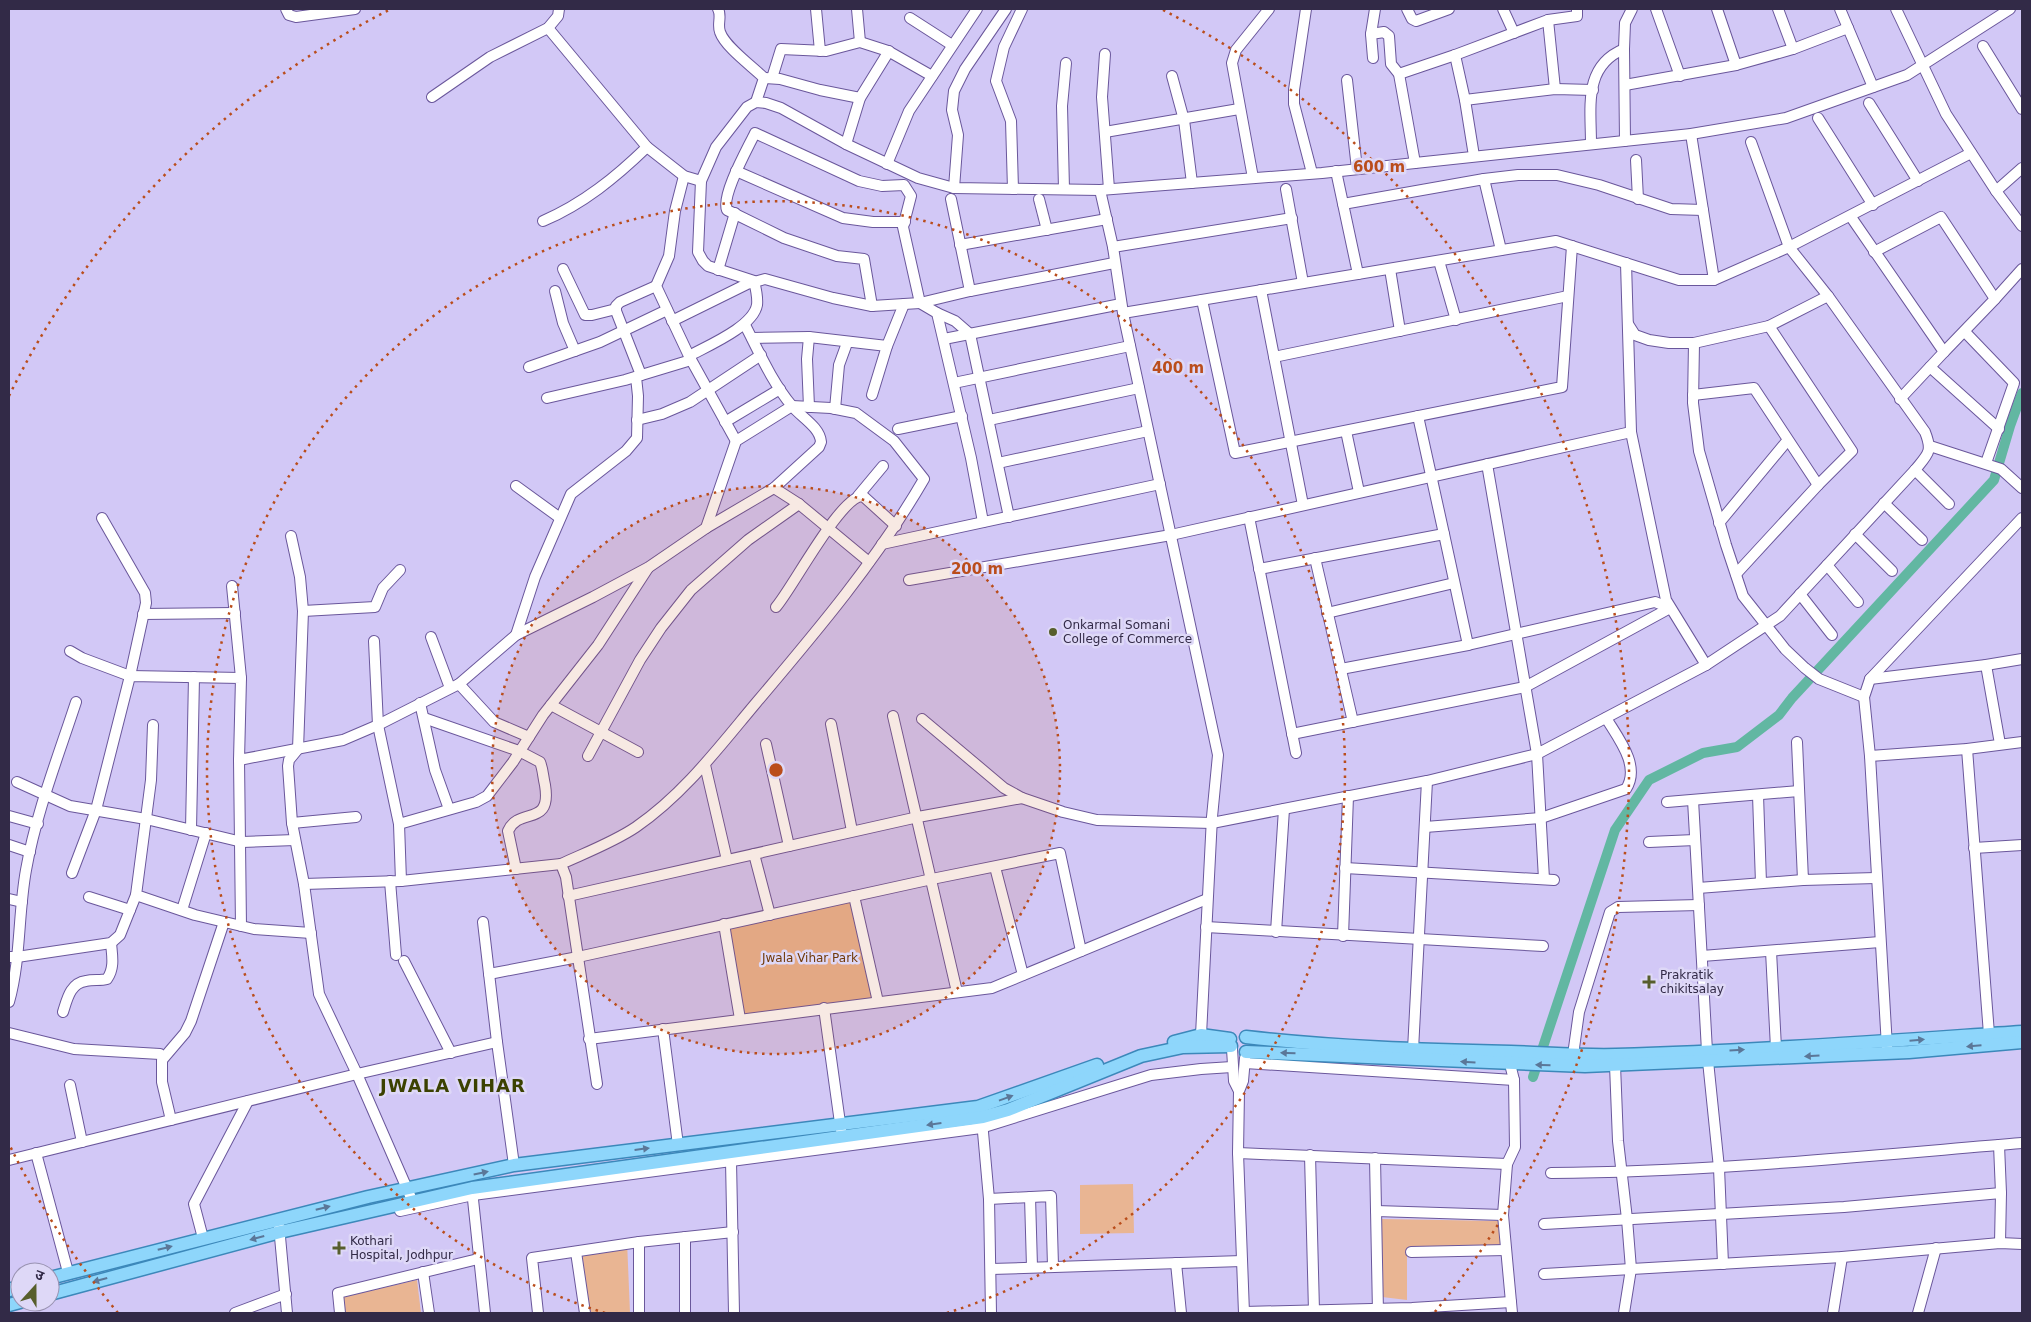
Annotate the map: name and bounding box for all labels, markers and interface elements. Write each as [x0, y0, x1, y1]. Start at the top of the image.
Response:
text: 600 m [1353, 158, 1405, 176]
text: 400 m [1152, 359, 1204, 377]
text: 200 m [951, 560, 1003, 578]
place label: Onkarmal Somani College of Commerce [1063, 618, 1192, 646]
marker: Onkarmal Somani College of Commerce [1047, 626, 1059, 638]
centre of rings [767, 761, 785, 779]
park label: Jwala Vihar Park [761, 951, 858, 965]
place label: Prakratik chikitsalay [1660, 968, 1724, 996]
marker: Prakratik chikitsalay [1642, 975, 1656, 989]
one-way arrow [1909, 1035, 1925, 1043]
one-way arrow [1965, 1043, 1981, 1051]
one-way arrow [1729, 1045, 1745, 1053]
one-way arrow [1280, 1049, 1296, 1057]
one-way arrow [1803, 1053, 1819, 1061]
one-way arrow [1460, 1058, 1476, 1066]
one-way arrow [1535, 1061, 1551, 1069]
district label: JWALA VIHAR [378, 1075, 526, 1096]
one-way arrow [999, 1094, 1014, 1102]
one-way arrow [926, 1120, 942, 1128]
one-way arrow [634, 1145, 650, 1153]
one-way arrow [474, 1168, 490, 1176]
one-way arrow [315, 1204, 330, 1212]
one-way arrow [250, 1234, 265, 1242]
place label: Kothari Hospital, Jodhpur [350, 1234, 453, 1262]
marker: Kothari Hospital, Jodhpur [332, 1241, 346, 1255]
one-way arrow [157, 1244, 173, 1252]
north arrow [10, 1262, 60, 1312]
text: उ [33, 1266, 47, 1284]
one-way arrow [93, 1277, 108, 1285]

